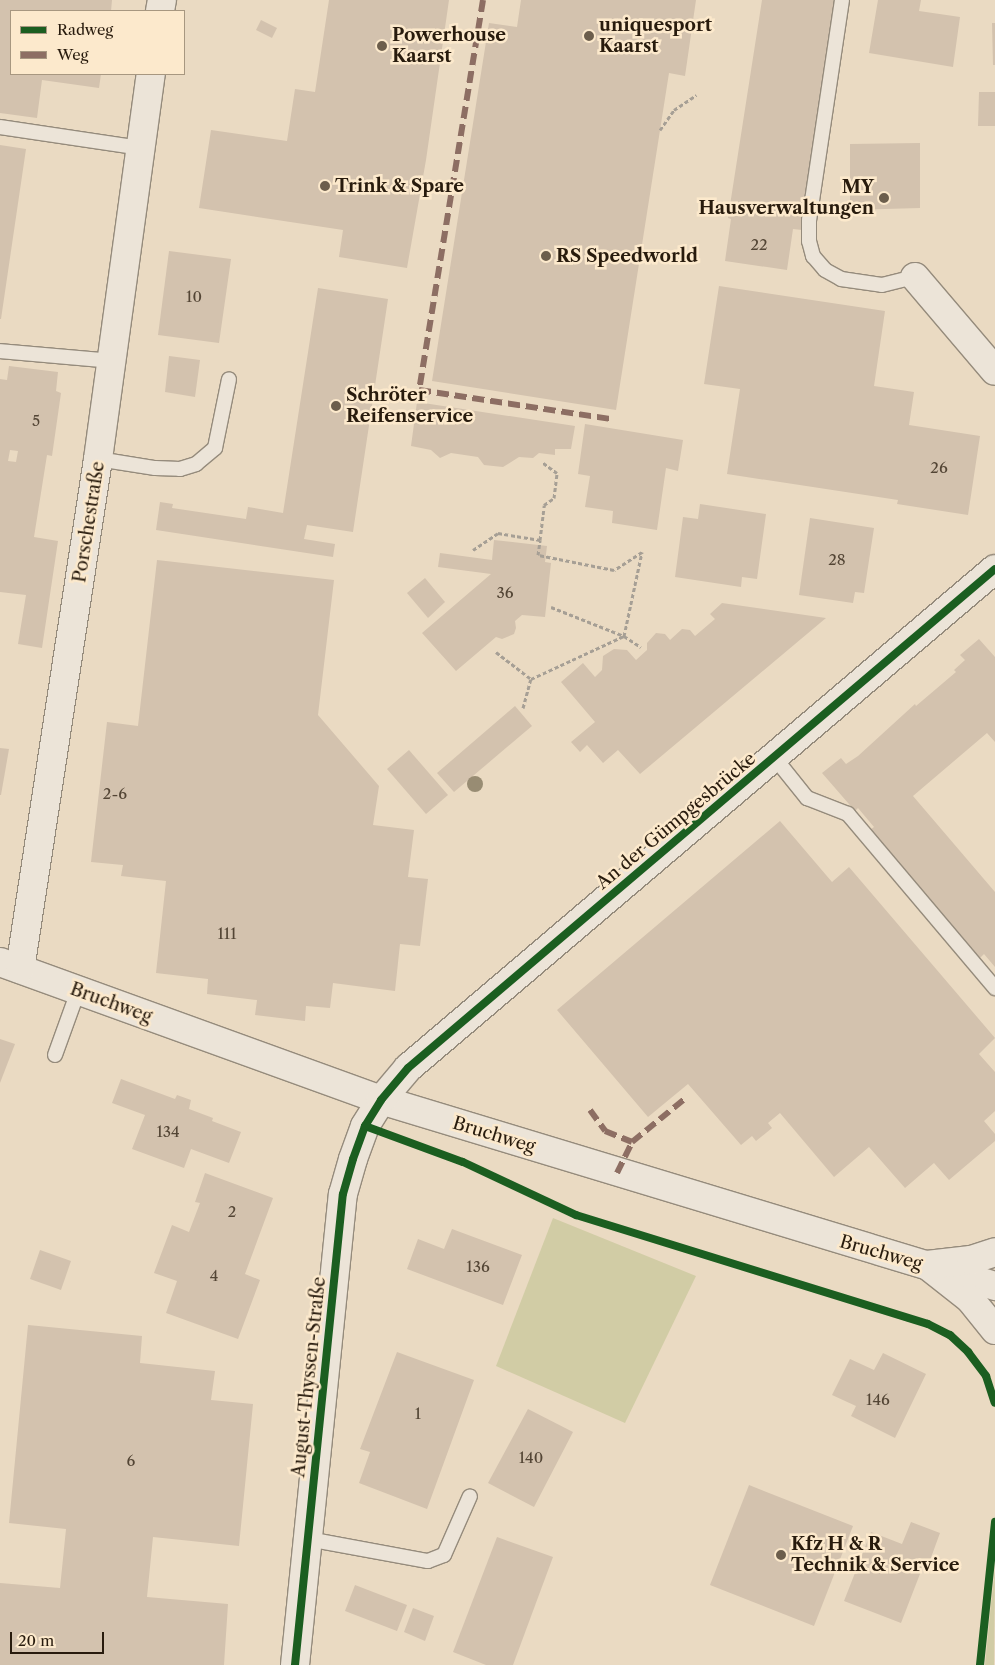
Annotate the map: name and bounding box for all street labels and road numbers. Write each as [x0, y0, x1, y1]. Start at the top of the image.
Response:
street label: Porschestraße [69, 460, 109, 584]
street label: An der Gümpgesbrücke [592, 748, 760, 894]
street label: Bruchweg [67, 978, 155, 1028]
street label: Bruchweg [450, 1112, 538, 1158]
street label: Bruchweg [837, 1231, 925, 1275]
street label: August-Thyssen-Straße [288, 1276, 330, 1478]

